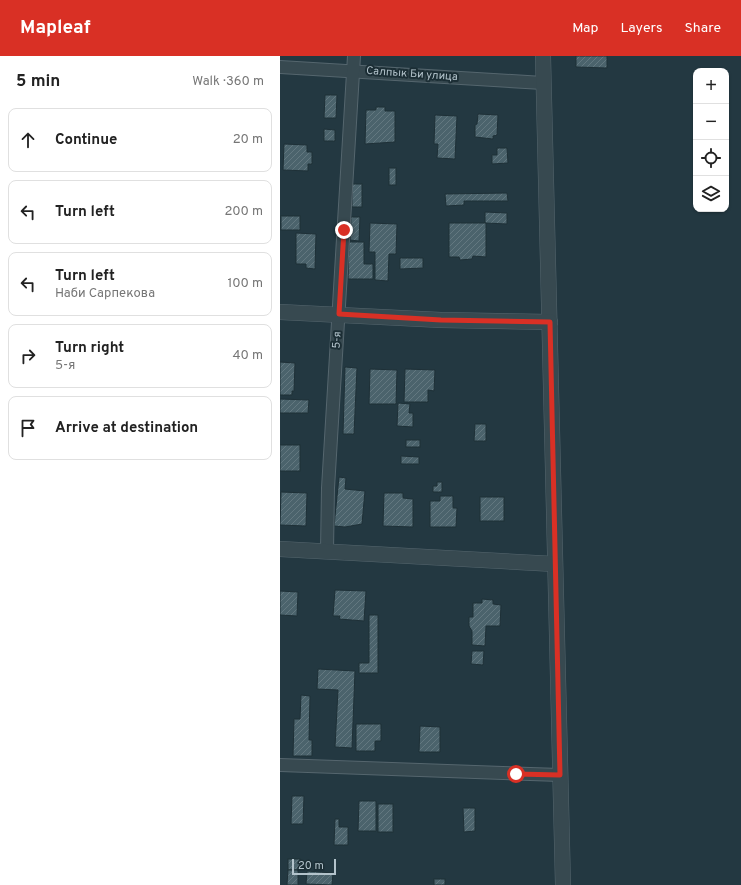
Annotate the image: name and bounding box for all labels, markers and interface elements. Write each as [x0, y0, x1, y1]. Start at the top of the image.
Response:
text: Mapleaf [20, 16, 91, 40]
text: Map [572, 20, 598, 37]
text: Layers [620, 20, 662, 37]
text: Share [684, 20, 721, 37]
street label: Салпык Би улица [366, 64, 458, 84]
map controls [693, 68, 729, 212]
button: + [693, 68, 729, 104]
text: 5 min [16, 71, 60, 93]
text: Walk · 360 m [192, 74, 264, 90]
button: − [693, 104, 729, 140]
icon: ahead [17, 129, 39, 151]
text: Continue [55, 131, 117, 150]
text: 20 m [233, 132, 263, 148]
button: locate [693, 140, 729, 176]
button: layers [693, 176, 729, 212]
icon: left [17, 201, 39, 223]
text: Turn left [55, 203, 115, 222]
text: 200 m [224, 204, 263, 220]
route end [335, 221, 353, 239]
text: Turn left [55, 267, 115, 286]
icon: left [17, 273, 39, 295]
text: 100 m [227, 276, 263, 292]
text: Наби Сарпекова [55, 286, 155, 302]
street label: 5-я [330, 331, 344, 349]
text: Turn right [55, 339, 124, 358]
icon: right [17, 345, 39, 367]
text: 40 m [233, 348, 263, 364]
text: 5-я [55, 358, 75, 374]
icon: arrive [17, 417, 39, 439]
text: Arrive at destination [55, 419, 198, 438]
route start [507, 765, 525, 783]
scale bar [292, 857, 336, 876]
text: 20 m [298, 859, 324, 873]

